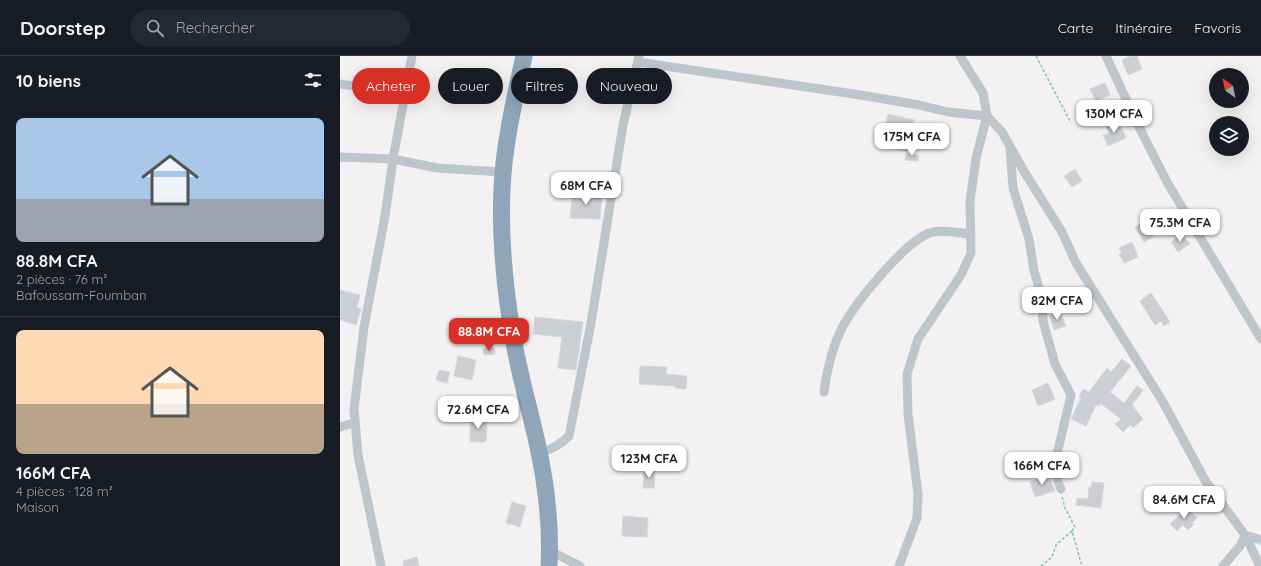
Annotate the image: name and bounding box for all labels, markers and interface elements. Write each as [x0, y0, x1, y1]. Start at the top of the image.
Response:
search box [130, 10, 410, 46]
text: Doorstep [20, 16, 106, 40]
icon: search [144, 17, 166, 39]
text: Rechercher [176, 18, 255, 37]
text: Carte [1058, 19, 1093, 37]
text: Itinéraire [1115, 19, 1172, 37]
text: Favoris [1194, 19, 1241, 37]
chip: Acheter [352, 68, 430, 104]
chip: Louer [438, 68, 503, 104]
chip: Filtres [511, 68, 578, 104]
chip: Nouveau [586, 68, 672, 104]
north arrow [1209, 68, 1249, 108]
map controls [1209, 68, 1249, 156]
icon: filters [302, 69, 324, 91]
text: 10 biens [16, 70, 81, 91]
pin: 130M CFA [1073, 100, 1155, 134]
text: 130M CFA [1085, 105, 1143, 121]
button: layers [1209, 116, 1249, 156]
pin: 175M CFA [871, 123, 953, 157]
text: 175M CFA [883, 128, 941, 144]
icon: home [134, 144, 206, 216]
pin: 68M CFA [549, 172, 623, 206]
text: 68M CFA [560, 177, 612, 193]
pin: 75.3M CFA [1134, 209, 1226, 243]
text: 75.3M CFA [1149, 214, 1211, 230]
text: 88.8M CFA [16, 250, 97, 271]
text: 2 pièces · 76 m² [16, 271, 107, 287]
text: Bafoussam-Foumban [16, 287, 146, 303]
pin: 82M CFA [1020, 287, 1094, 321]
text: 82M CFA [1031, 292, 1083, 308]
pin: 88.8M CFA [443, 318, 535, 352]
text: 88.8M CFA [458, 323, 520, 339]
icon: home [134, 356, 206, 428]
pin: 72.6M CFA [432, 396, 524, 430]
text: 72.6M CFA [447, 401, 509, 417]
pin: 123M CFA [608, 445, 690, 479]
text: 123M CFA [620, 450, 678, 466]
pin: 166M CFA [1001, 452, 1083, 486]
text: 166M CFA [1013, 457, 1071, 473]
text: 166M CFA [16, 462, 91, 483]
text: 4 pièces · 128 m² [16, 483, 113, 499]
pin: 84.6M CFA [1138, 486, 1230, 520]
text: 84.6M CFA [1153, 491, 1215, 507]
text: Maison [16, 499, 59, 515]

